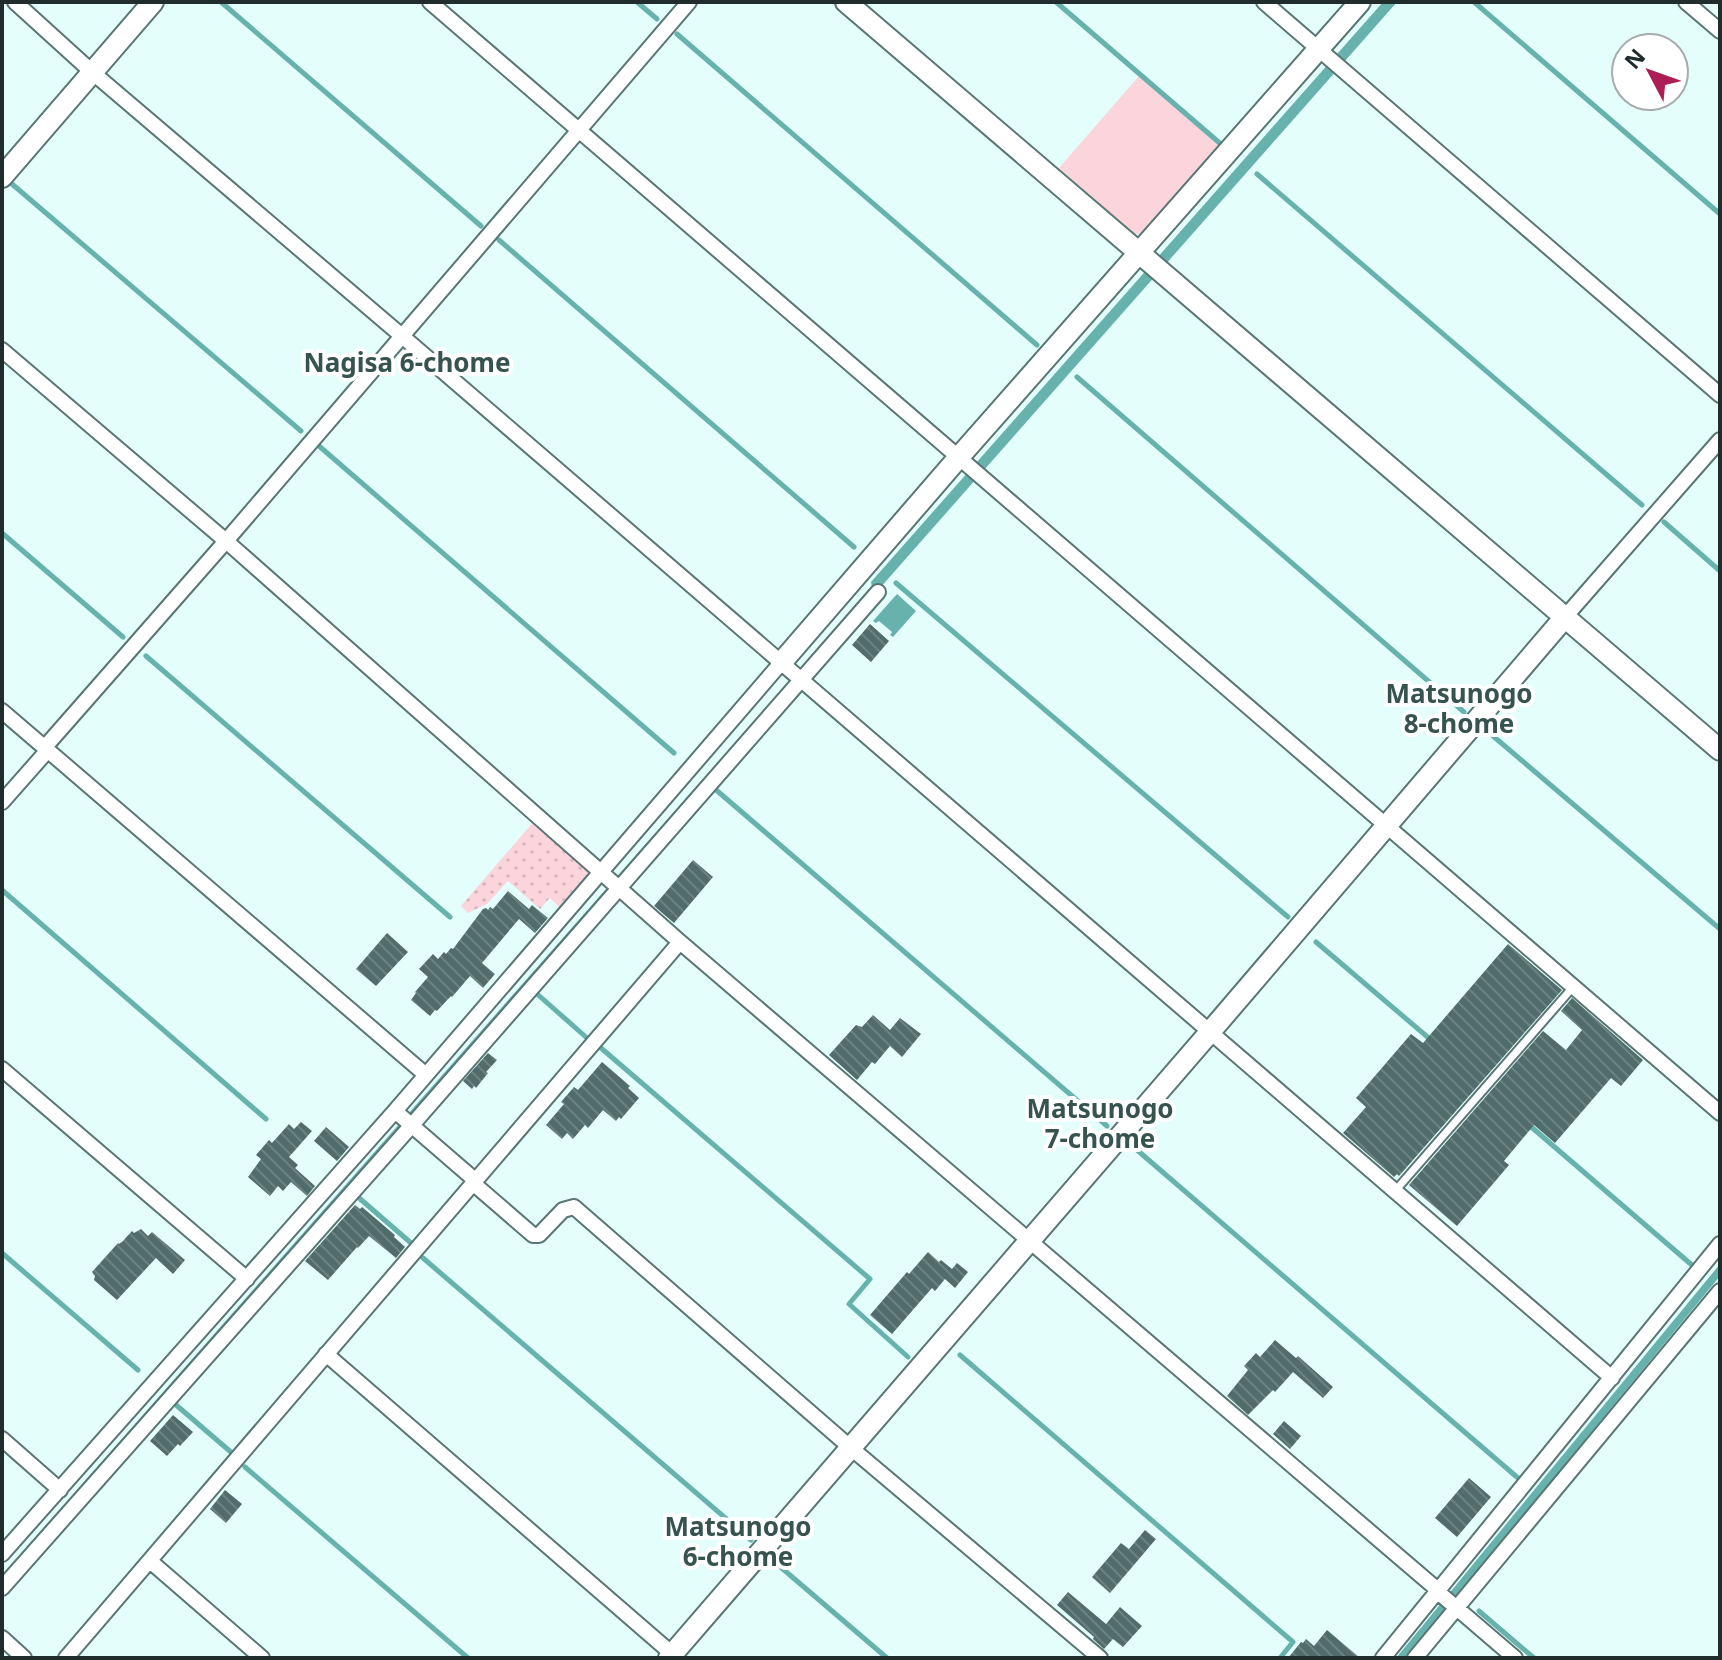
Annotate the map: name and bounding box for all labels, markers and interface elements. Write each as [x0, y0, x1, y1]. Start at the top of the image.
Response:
north arrow [1610, 32, 1690, 112]
text: N [1617, 42, 1651, 75]
district label: Nagisa 6-chome [304, 344, 510, 380]
district label: Matsunogo 8-chome [1385, 675, 1533, 741]
district label: Matsunogo 7-chome [1026, 1090, 1174, 1156]
district label: Matsunogo 6-chome [664, 1508, 812, 1574]

